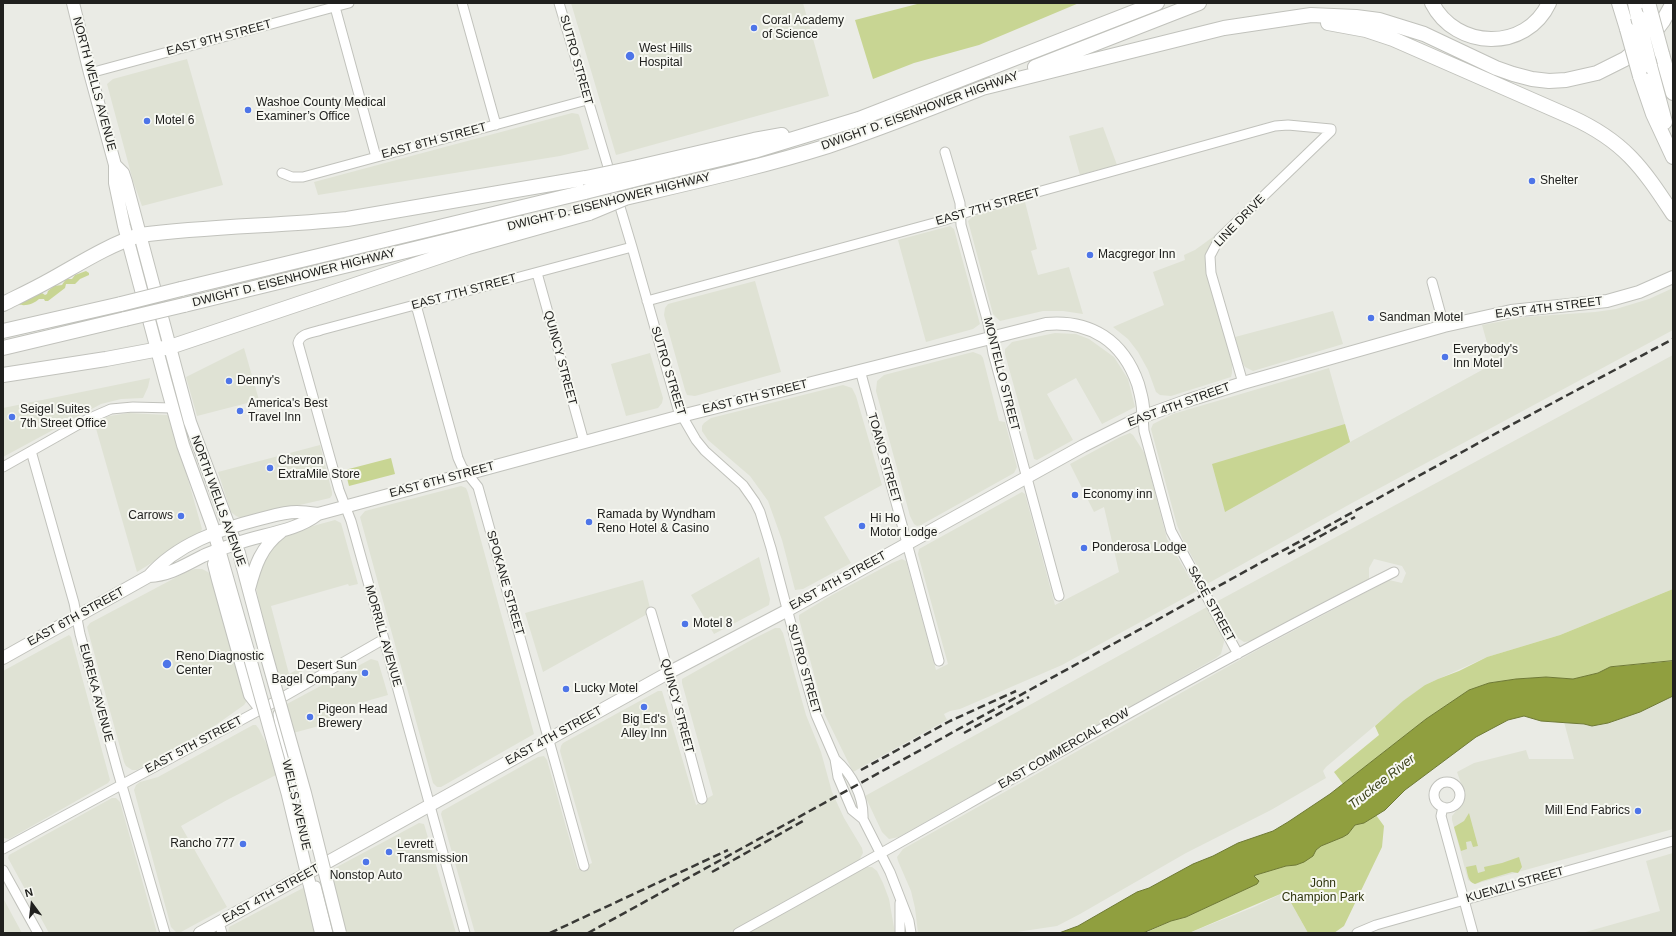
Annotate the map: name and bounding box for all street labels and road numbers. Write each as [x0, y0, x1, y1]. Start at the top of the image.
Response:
street label: SUTRO STREET [556, 13, 596, 107]
street label: NORTH WELLS AVENUE [69, 15, 119, 153]
street label: EAST 9TH STREET [165, 17, 273, 59]
street label: DWIGHT D. EISENHOWER HIGHWAY [819, 69, 1021, 153]
street label: EAST 8TH STREET [380, 120, 488, 162]
street label: DWIGHT D. EISENHOWER HIGHWAY [506, 170, 712, 234]
street label: EAST 7TH STREET [934, 185, 1042, 229]
street label: LINE DRIVE [1212, 192, 1268, 250]
street label: DWIGHT D. EISENHOWER HIGHWAY [191, 246, 397, 310]
street label: EAST 7TH STREET [410, 271, 518, 313]
street label: EAST 4TH STREET [1495, 294, 1603, 322]
street label: QUINCY STREET [540, 309, 580, 407]
street label: MONTELLO STREET [980, 316, 1022, 432]
street label: SUTRO STREET [648, 325, 688, 417]
street label: EAST 6TH STREET [701, 377, 809, 417]
street label: EAST 4TH STREET [1126, 380, 1232, 430]
street label: TOANO STREET [864, 411, 904, 505]
street label: NORTH WELLS AVENUE [188, 434, 248, 568]
street label: EAST 6TH STREET [388, 459, 496, 501]
street label: SPOKANE STREET [483, 529, 527, 637]
street label: EAST 4TH STREET [787, 549, 889, 613]
street label: SAGE STREET [1184, 564, 1238, 644]
street label: MORRILL AVENUE [362, 583, 404, 689]
street label: EAST 6TH STREET [25, 585, 127, 649]
street label: SUTRO STREET [784, 622, 824, 716]
street label: EUREKA AVENUE [76, 642, 116, 744]
street label: QUINCY STREET [657, 657, 697, 755]
street label: EAST 4TH STREET [503, 704, 605, 768]
street label: EAST COMMERCIAL ROW [996, 706, 1132, 792]
street label: EAST 5TH STREET [143, 713, 245, 777]
street label: WELLS AVENUE [279, 758, 313, 852]
street label: EAST 4TH STREET [220, 862, 322, 926]
street label: KUENZLI STREET [1464, 864, 1566, 906]

